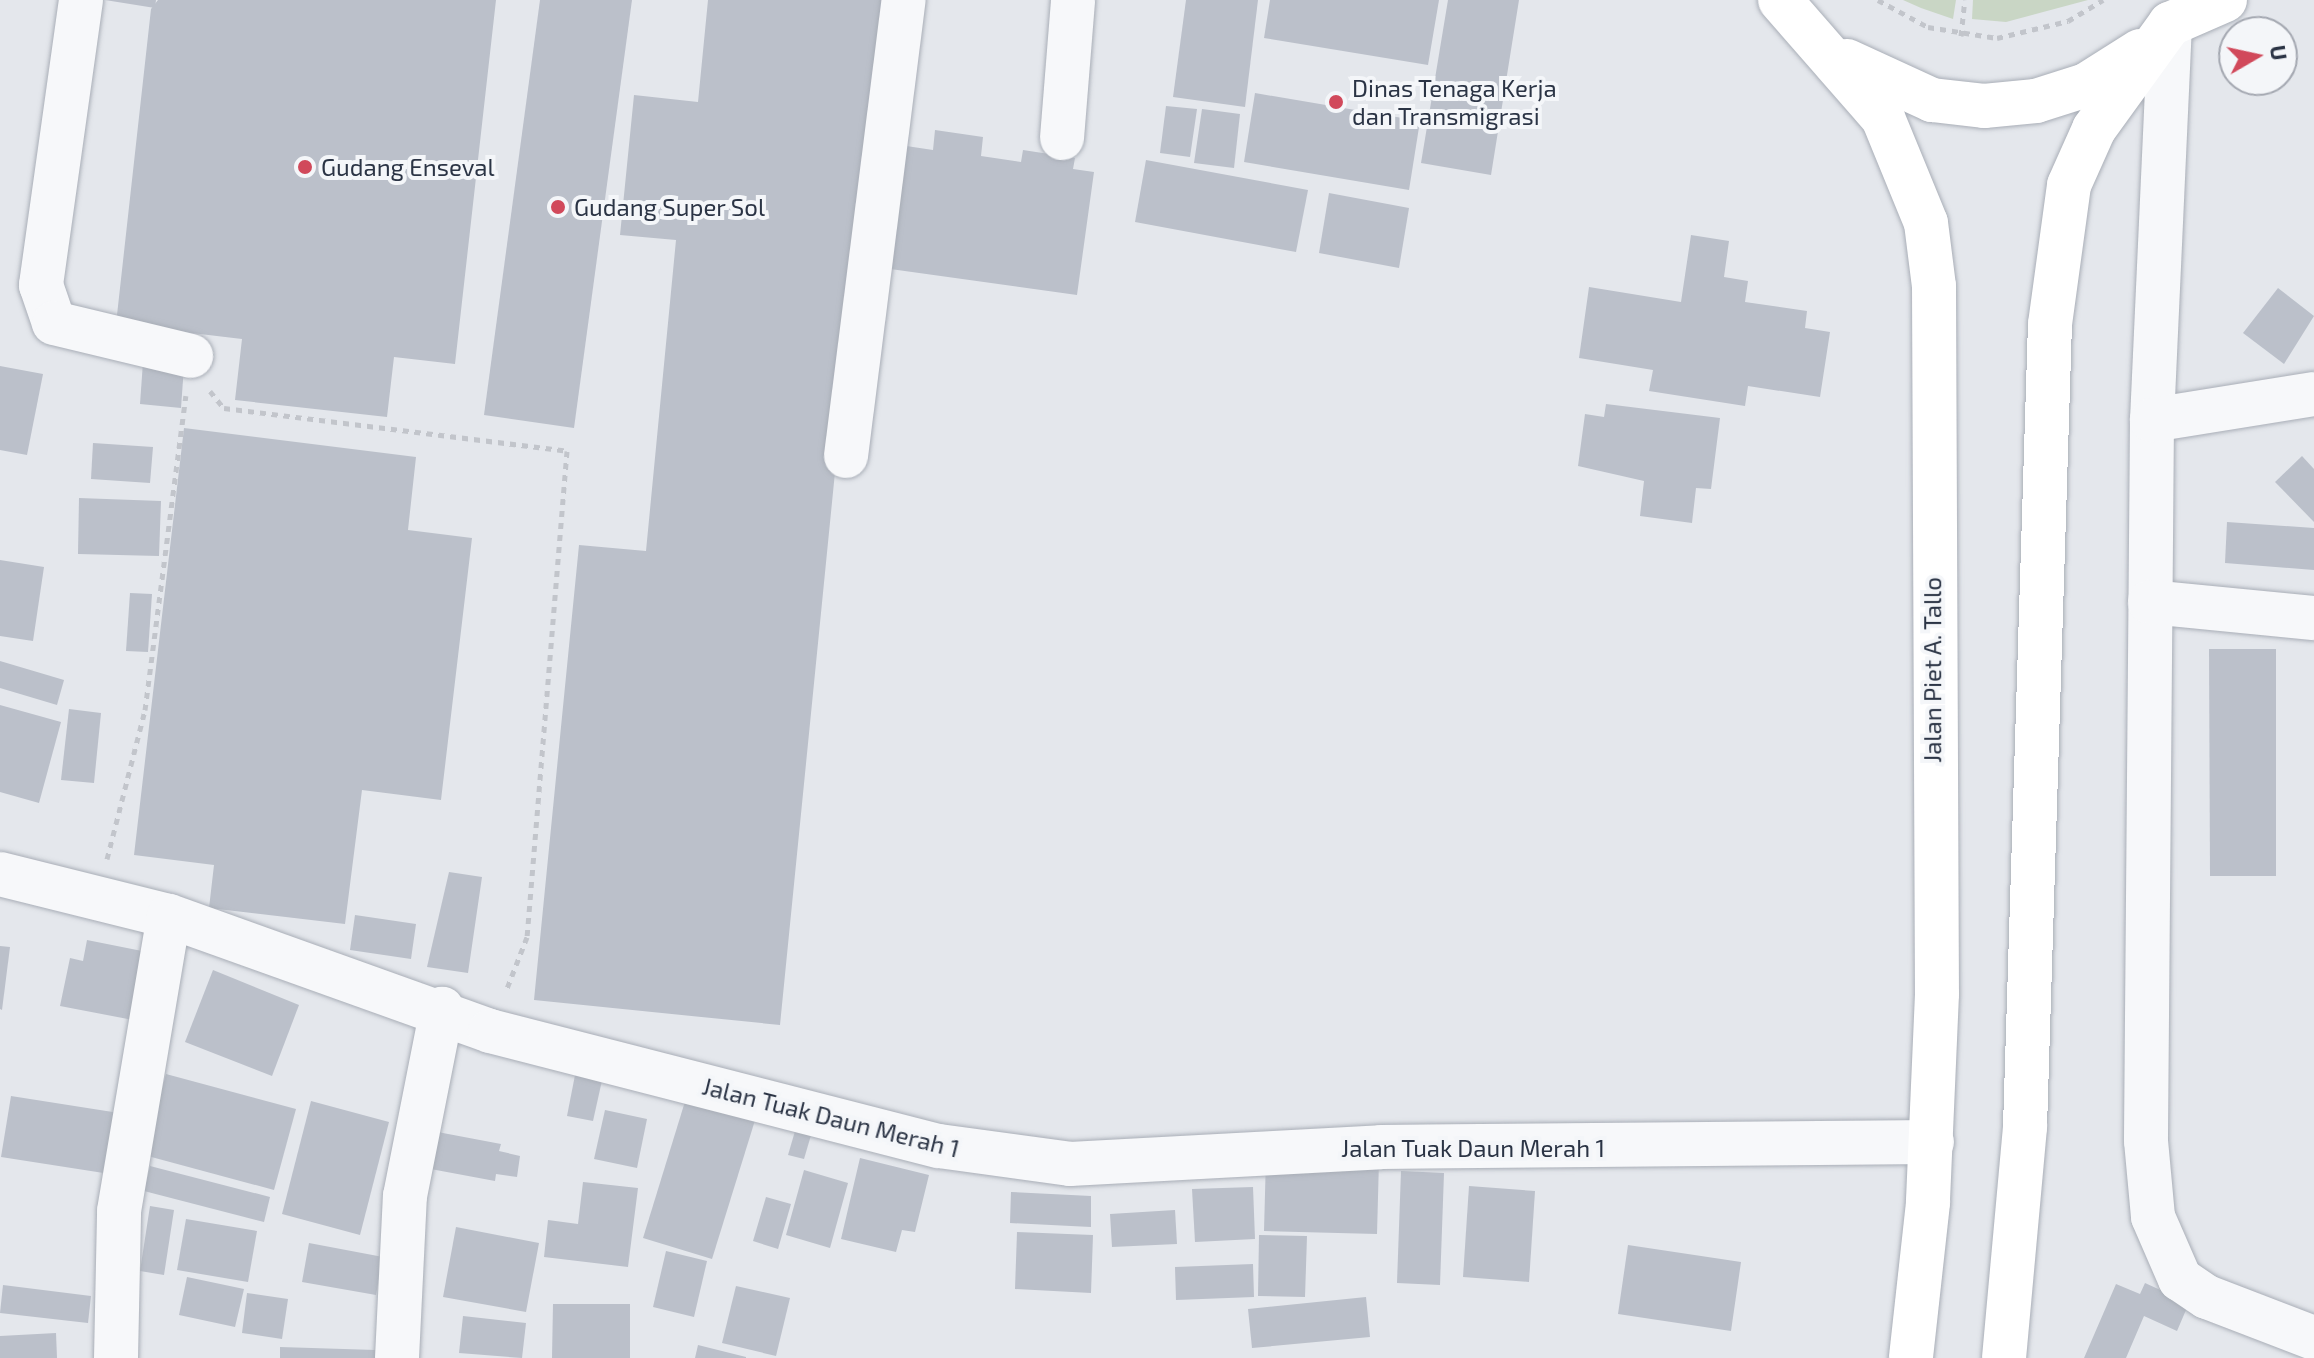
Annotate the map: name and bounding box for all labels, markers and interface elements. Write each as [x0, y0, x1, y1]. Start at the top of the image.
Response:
north arrow [2218, 16, 2298, 96]
text: U [2266, 43, 2294, 62]
place label: Dinas Tenaga Kerja dan Transmigrasi [1352, 74, 1557, 130]
marker: Dinas Tenaga Kerja dan Transmigrasi [1327, 93, 1345, 111]
place label: Gudang Enseval [321, 153, 495, 181]
marker: Gudang Enseval [296, 158, 314, 176]
place label: Gudang Super Sol [574, 193, 766, 221]
marker: Gudang Super Sol [549, 198, 567, 216]
street label: Jalan Piet A. Tallo [1918, 577, 1946, 763]
street label: Jalan Tuak Daun Merah 1 [699, 1071, 963, 1163]
street label: Jalan Tuak Daun Merah 1 [1341, 1134, 1605, 1162]

